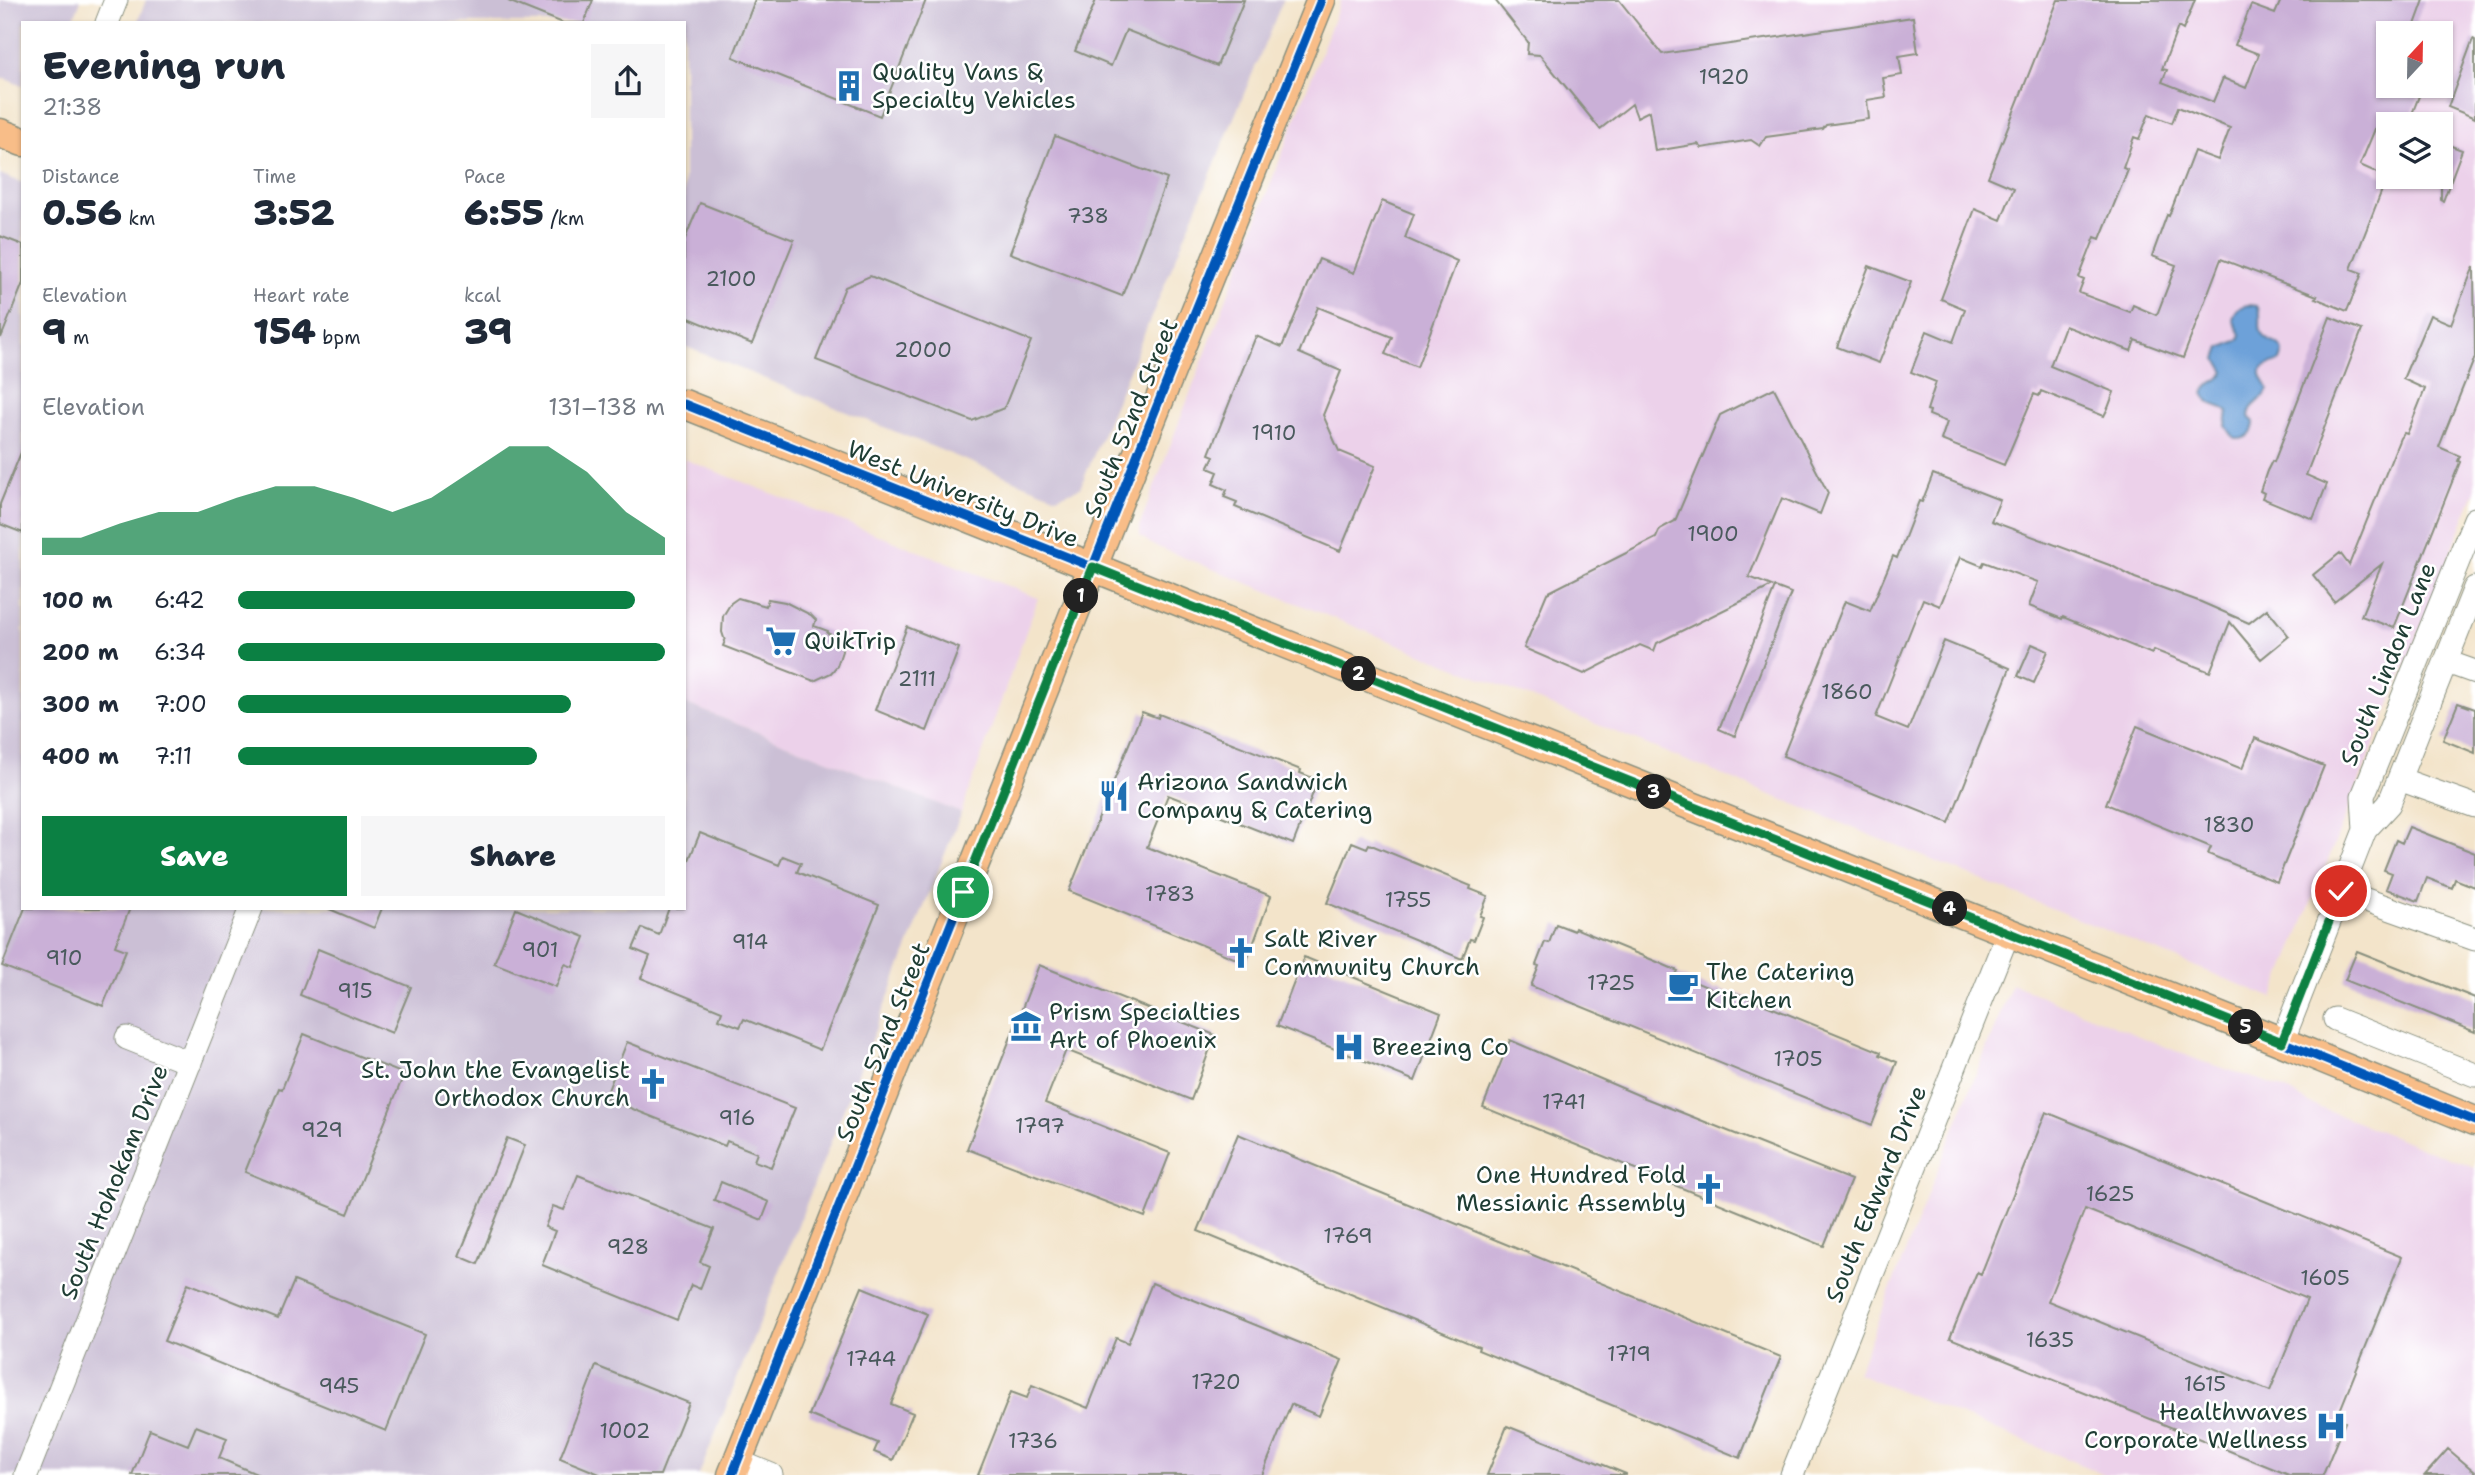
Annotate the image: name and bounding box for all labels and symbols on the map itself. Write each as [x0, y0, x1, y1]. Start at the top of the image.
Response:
north arrow [2376, 21, 2454, 98]
place label: Quality Vans & Specialty Vehicles [872, 56, 1076, 116]
house number: 1920 [1699, 63, 1749, 91]
building icon: Quality Vans & Specialty Vehicles [832, 69, 866, 103]
house number: 738 [1067, 202, 1109, 230]
house number: 2100 [705, 265, 757, 293]
street label: South 52nd Street [1076, 313, 1186, 523]
house number: 2000 [894, 336, 952, 364]
house number: 1910 [1252, 419, 1296, 447]
street label: West University Drive [842, 433, 1084, 555]
house number: 1900 [1687, 520, 1739, 548]
street label: South Lindon Lane [2333, 558, 2443, 770]
pin: 1 [1064, 578, 1098, 614]
supermarket icon: QuikTrip [764, 624, 798, 658]
place label: QuikTrip [804, 625, 896, 657]
pin: 2 [1342, 656, 1376, 692]
house number: 2111 [898, 665, 936, 693]
house number: 1860 [1821, 678, 1873, 706]
place label: Arizona Sandwich Company & Catering [1137, 766, 1373, 826]
pin: 3 [1636, 774, 1672, 810]
restaurant icon: Arizona Sandwich Company & Catering [1097, 779, 1131, 813]
house number: 1830 [2203, 811, 2255, 839]
pin [2311, 861, 2371, 921]
pin [933, 862, 993, 922]
house number: 1783 [1145, 880, 1195, 908]
house number: 1755 [1385, 886, 1431, 914]
pin: 4 [1932, 892, 1968, 926]
place label: Salt River Community Church [1264, 923, 1480, 983]
house number: 914 [732, 928, 768, 956]
house number: 901 [521, 936, 559, 964]
church icon: Salt River Community Church [1224, 936, 1258, 970]
street label: South 52nd Street [828, 937, 938, 1147]
house number: 910 [46, 944, 82, 972]
place label: The Catering Kitchen [1706, 956, 1854, 1016]
house number: 1725 [1587, 969, 1635, 997]
cafe icon: The Catering Kitchen [1666, 969, 1700, 1003]
house number: 915 [337, 977, 373, 1005]
place label: Prism Specialties Art of Phoenix [1049, 996, 1241, 1056]
museum icon: Prism Specialties Art of Phoenix [1009, 1009, 1043, 1043]
pin: 5 [2228, 1010, 2264, 1044]
hospital icon: Breezing Co [1332, 1030, 1366, 1064]
place label: Breezing Co [1372, 1031, 1509, 1063]
house number: 1705 [1773, 1045, 1823, 1073]
place label: St. John the Evangelist Orthodox Church [361, 1054, 630, 1114]
street label: South Hohokam Drive [52, 1060, 176, 1304]
church icon: St. John the Evangelist Orthodox Church [636, 1067, 670, 1101]
street label: South Edward Drive [1818, 1081, 1934, 1307]
house number: 1741 [1542, 1088, 1586, 1116]
house number: 916 [719, 1104, 755, 1132]
house number: 1797 [1015, 1112, 1065, 1140]
house number: 929 [301, 1116, 343, 1144]
place label: One Hundred Fold Messianic Assembly [1456, 1159, 1686, 1219]
church icon: One Hundred Fold Messianic Assembly [1692, 1172, 1726, 1206]
house number: 1625 [2086, 1180, 2134, 1208]
house number: 1769 [1323, 1222, 1373, 1250]
house number: 928 [607, 1233, 649, 1261]
house number: 1605 [2300, 1264, 2350, 1292]
house number: 1635 [2026, 1326, 2074, 1354]
house number: 1719 [1607, 1340, 1651, 1368]
house number: 1744 [846, 1345, 896, 1373]
house number: 1720 [1191, 1368, 1241, 1396]
house number: 1615 [2184, 1370, 2226, 1398]
house number: 945 [319, 1372, 359, 1400]
place label: Healthwaves Corporate Wellness [2084, 1396, 2308, 1456]
hospital icon: Healthwaves Corporate Wellness [2314, 1409, 2348, 1443]
house number: 1002 [600, 1417, 650, 1445]
house number: 1736 [1008, 1427, 1058, 1455]

